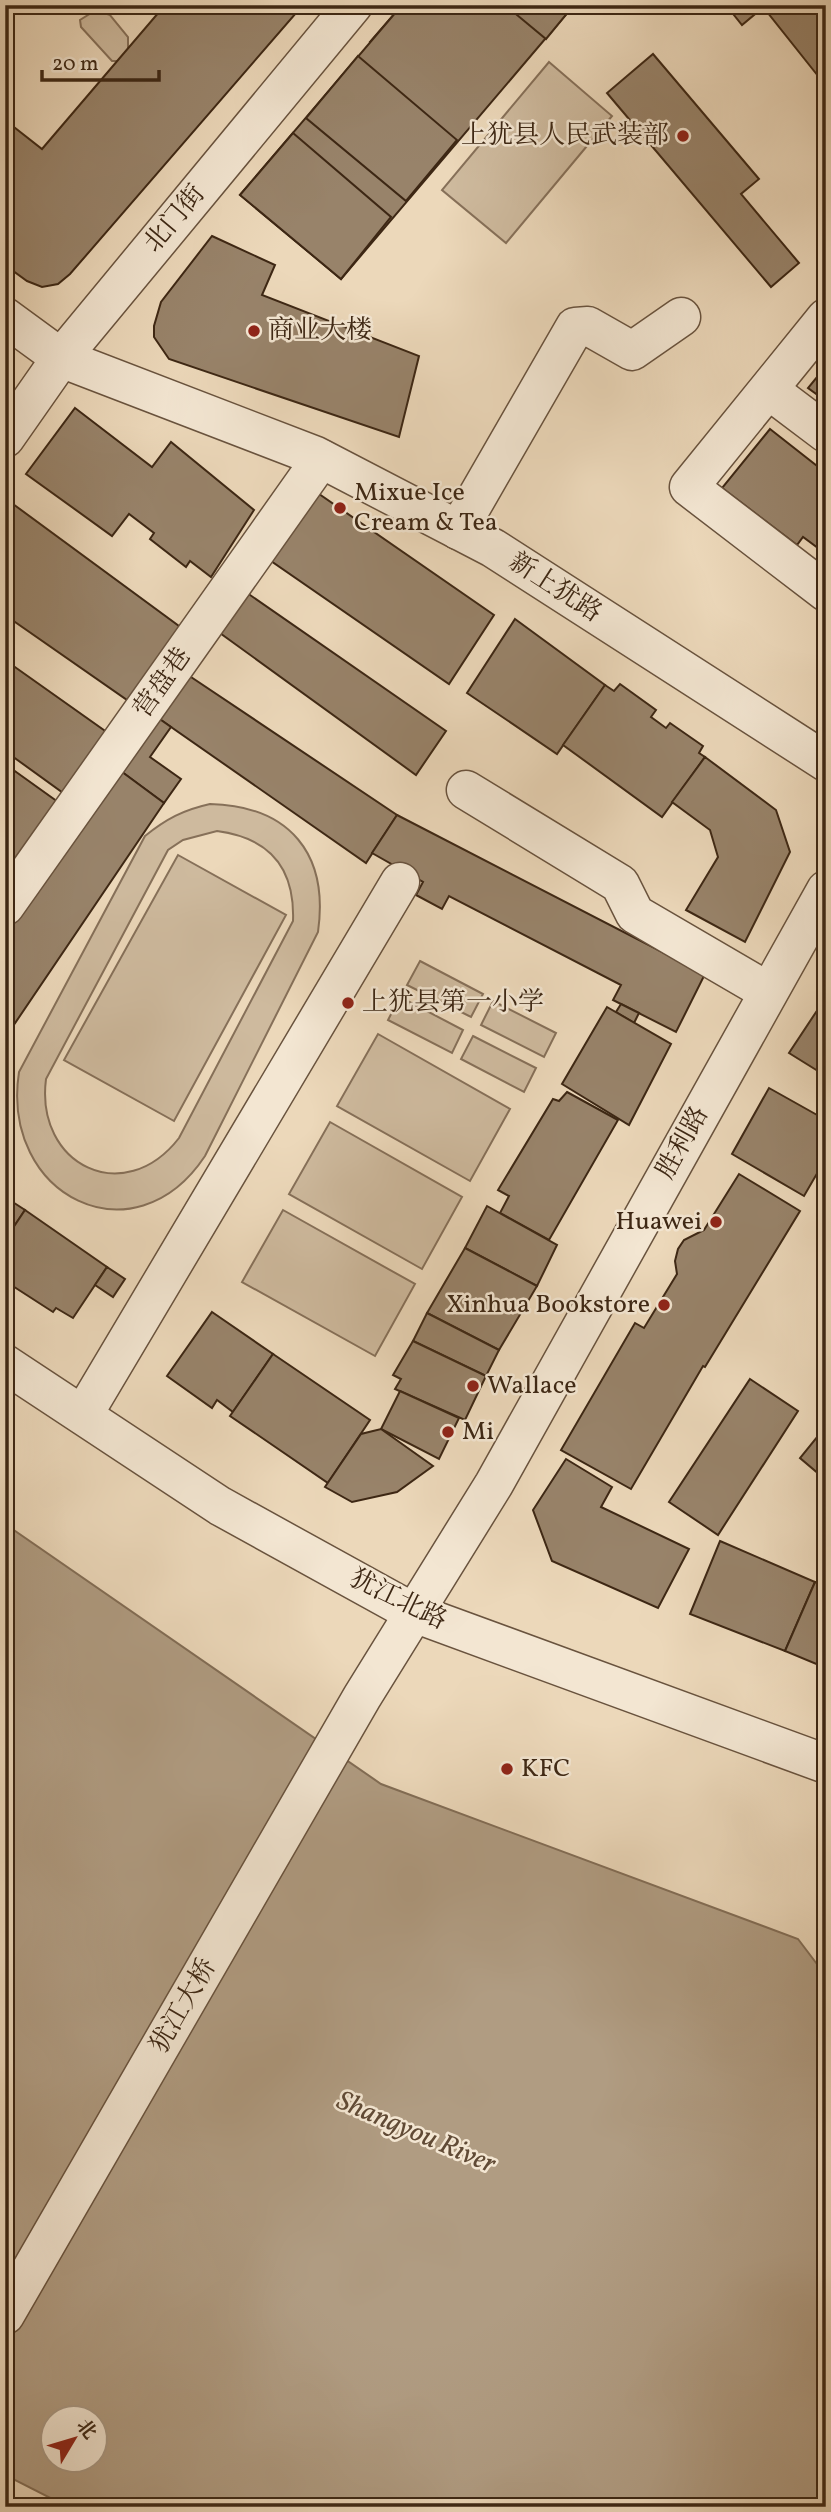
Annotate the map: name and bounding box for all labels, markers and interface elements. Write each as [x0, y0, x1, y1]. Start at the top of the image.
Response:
scale bar [42, 38, 159, 82]
text: 20 m [52, 50, 98, 79]
place label: 上犹县人民武装部 [461, 118, 669, 154]
marker: 上犹县人民武装部 [675, 128, 691, 144]
street label: 北门街 [136, 178, 214, 260]
place label: 商业大楼 [268, 313, 372, 349]
marker: 商业大楼 [246, 323, 262, 339]
place label: Mixue Ice Cream & Tea [354, 475, 498, 541]
marker: Mixue Ice Cream & Tea [332, 500, 348, 516]
street label: 新上犹路 [502, 545, 608, 631]
street label: 营盘巷 [126, 641, 200, 725]
place label: 上犹县第一小学 [362, 985, 544, 1021]
marker: 上犹县第一小学 [340, 995, 356, 1011]
street label: 胜利路 [648, 1100, 718, 1186]
place label: Huawei [616, 1204, 702, 1240]
marker: Huawei [708, 1214, 724, 1230]
place label: Xinhua Bookstore [446, 1287, 650, 1323]
marker: Xinhua Bookstore [656, 1297, 672, 1313]
place label: Wallace [487, 1368, 577, 1404]
marker: Wallace [465, 1378, 481, 1394]
place label: Mi [462, 1414, 494, 1450]
marker: Mi [440, 1424, 456, 1440]
street label: 犹江北路 [343, 1561, 453, 1639]
place label: KFC [521, 1751, 570, 1787]
marker: KFC [499, 1761, 515, 1777]
street label: 犹江大桥 [142, 1952, 226, 2060]
water label: Shangyou River [330, 2082, 502, 2184]
north arrow [38, 2404, 108, 2474]
text: 北 [70, 2414, 102, 2445]

